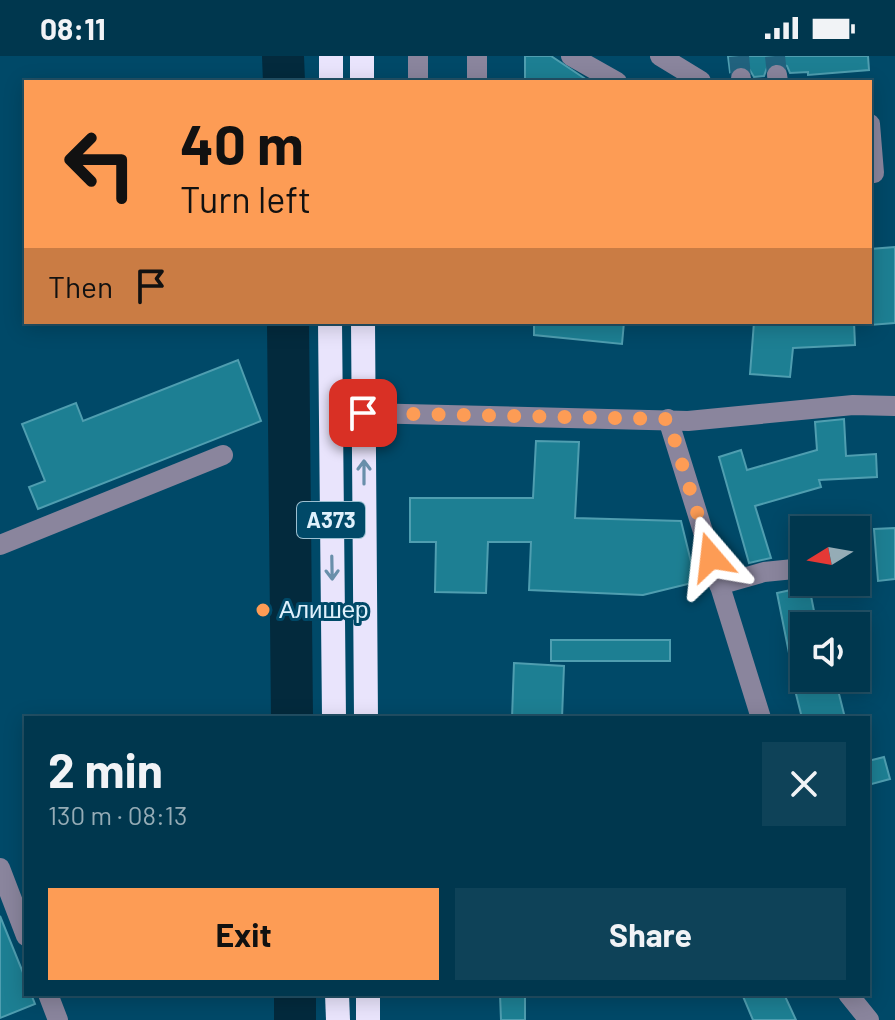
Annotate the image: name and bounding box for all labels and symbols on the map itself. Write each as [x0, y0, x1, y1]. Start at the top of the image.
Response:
pin [329, 379, 397, 447]
one-way arrow [356, 459, 372, 486]
road number: A373 [297, 502, 365, 538]
position arrow [669, 515, 753, 599]
north arrow [790, 516, 870, 596]
one-way arrow [324, 554, 340, 581]
place label: Алишер [279, 594, 368, 623]
marker: Алишер [254, 601, 272, 619]

